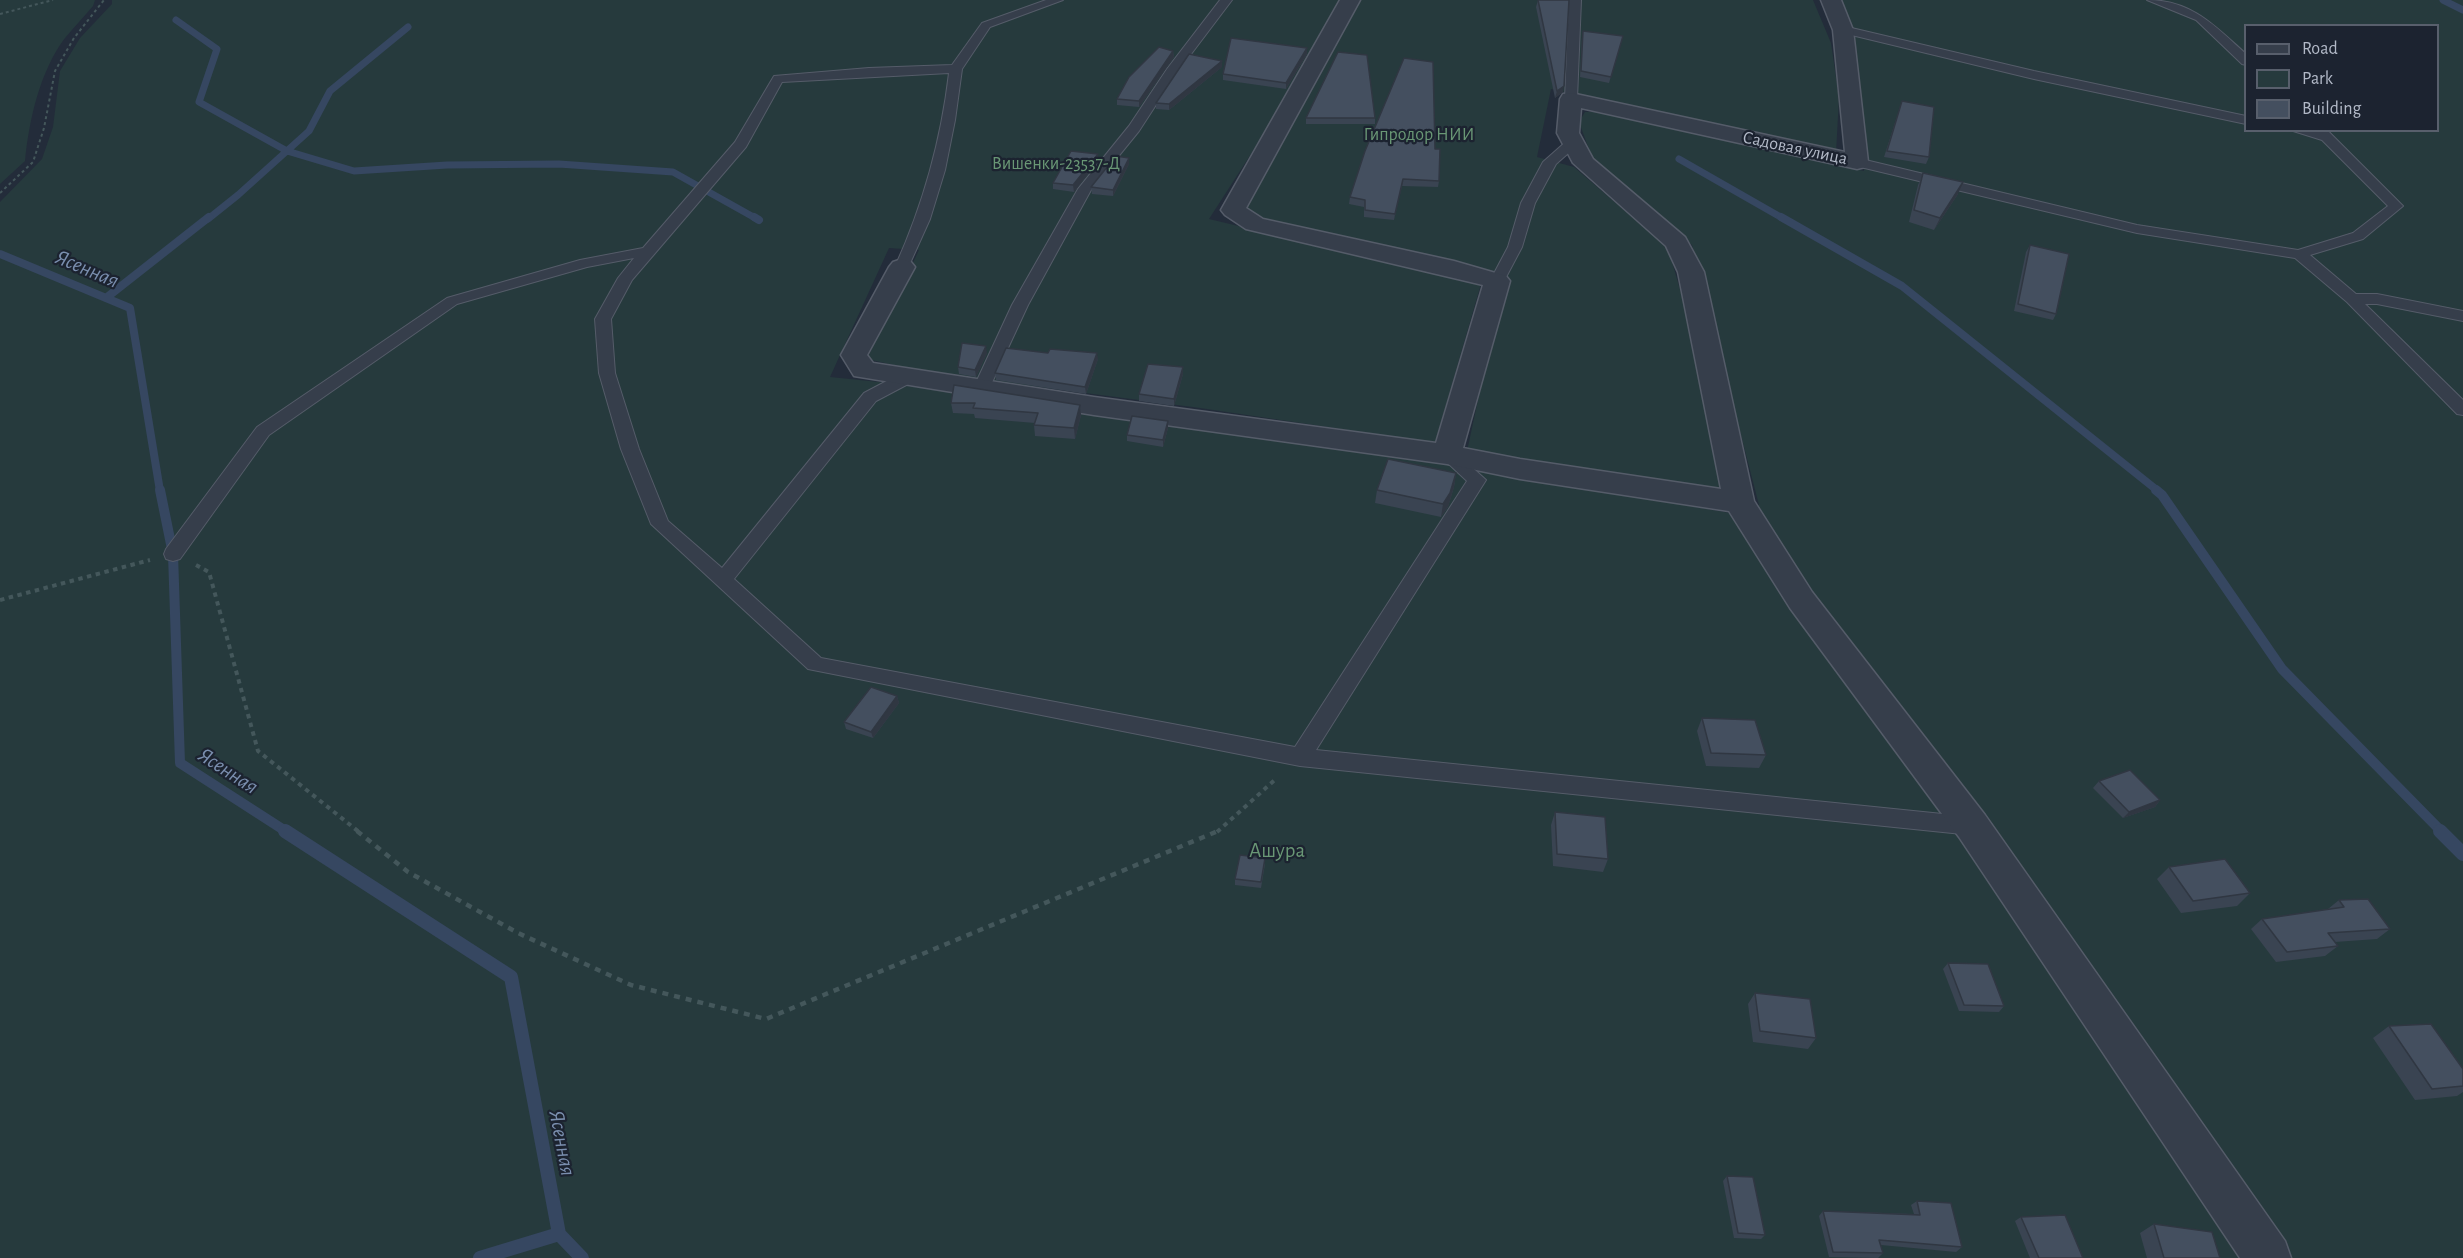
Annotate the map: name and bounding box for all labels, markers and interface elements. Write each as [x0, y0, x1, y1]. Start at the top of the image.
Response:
legend [2244, 24, 2439, 132]
text: Road [2302, 40, 2338, 58]
text: Park [2302, 70, 2333, 88]
text: Building [2302, 100, 2361, 118]
park label: Гипродор НИИ [1364, 124, 1474, 146]
street label: Садовая улица [1741, 126, 1849, 170]
park label: Вишенки-23537-Д [992, 153, 1120, 175]
water label: Ясенная [51, 244, 123, 294]
water label: Ясенная [193, 742, 263, 800]
park label: Ашура [1249, 838, 1305, 864]
water label: Ясенная [543, 1108, 581, 1178]

